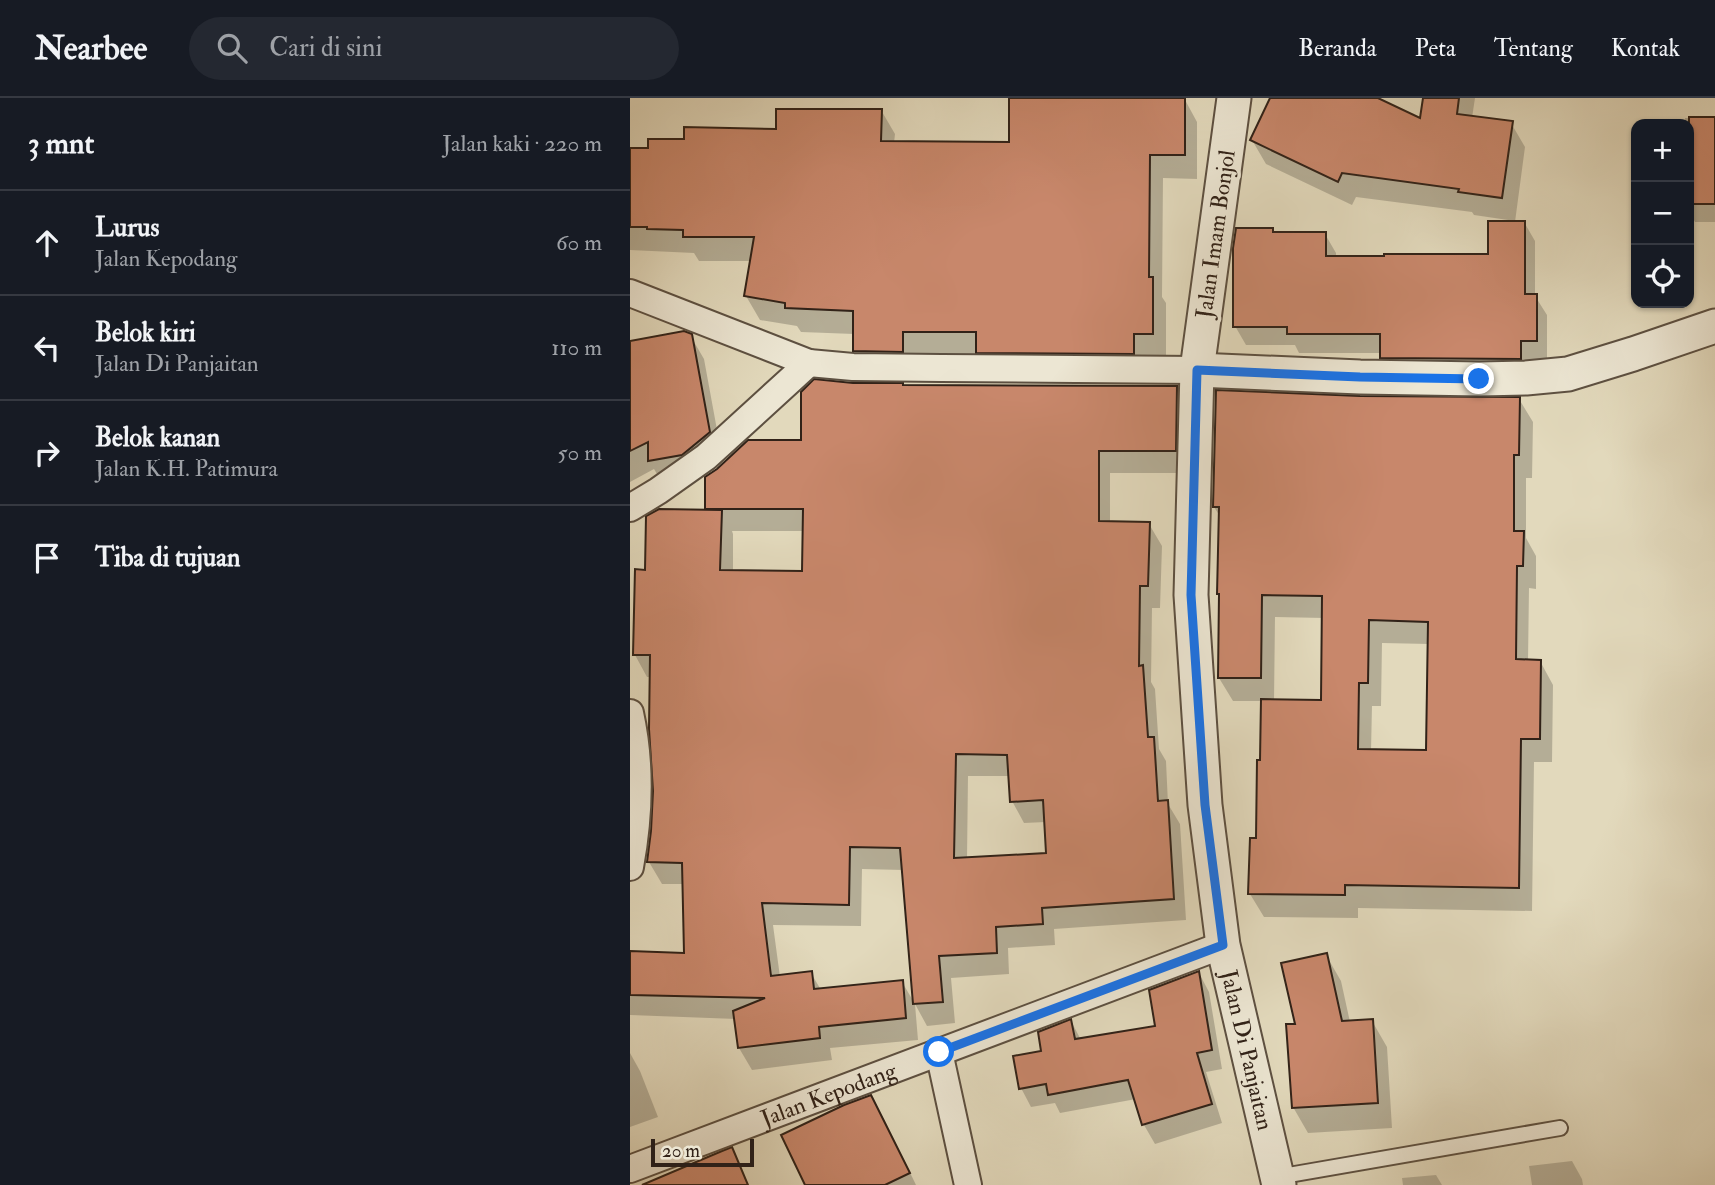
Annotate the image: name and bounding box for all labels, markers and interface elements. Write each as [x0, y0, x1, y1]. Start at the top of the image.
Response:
search box [189, 17, 679, 80]
text: Nearbee [35, 28, 147, 69]
icon: search [213, 29, 251, 67]
text: Cari di sini [269, 32, 382, 64]
text: Beranda [1298, 33, 1377, 64]
text: Peta [1415, 33, 1456, 64]
text: Tentang [1494, 33, 1573, 64]
text: Kontak [1611, 33, 1680, 64]
map controls [1631, 119, 1694, 308]
button: + [1631, 119, 1694, 182]
text: 3 mnt [28, 125, 94, 162]
text: Jalan kaki · 220 m [442, 129, 602, 158]
street label: Jalan Imam Bonjol [1189, 148, 1242, 321]
button: − [1631, 182, 1694, 245]
text: Lurus [95, 212, 159, 244]
icon: ahead [28, 224, 66, 262]
text: 60 m [556, 228, 602, 257]
text: Jalan Kepodang [95, 244, 237, 273]
button: locate [1631, 245, 1694, 308]
text: Belok kiri [95, 317, 196, 349]
icon: left [28, 329, 66, 367]
text: 110 m [551, 333, 602, 362]
text: Jalan Di Panjaitan [95, 349, 259, 378]
route end [1463, 363, 1494, 394]
text: Belok kanan [95, 422, 220, 454]
icon: right [28, 434, 66, 472]
text: 50 m [558, 438, 602, 467]
text: Jalan K.H. Patimura [95, 454, 278, 483]
icon: arrive [28, 539, 66, 577]
text: Tiba di tujuan [95, 542, 240, 574]
street label: Jalan Di Panjaitan [1214, 966, 1280, 1133]
route start [923, 1036, 954, 1067]
street label: Jalan Kepodang [756, 1056, 901, 1134]
scale bar [651, 1136, 754, 1168]
text: 20 m [662, 1139, 700, 1163]

